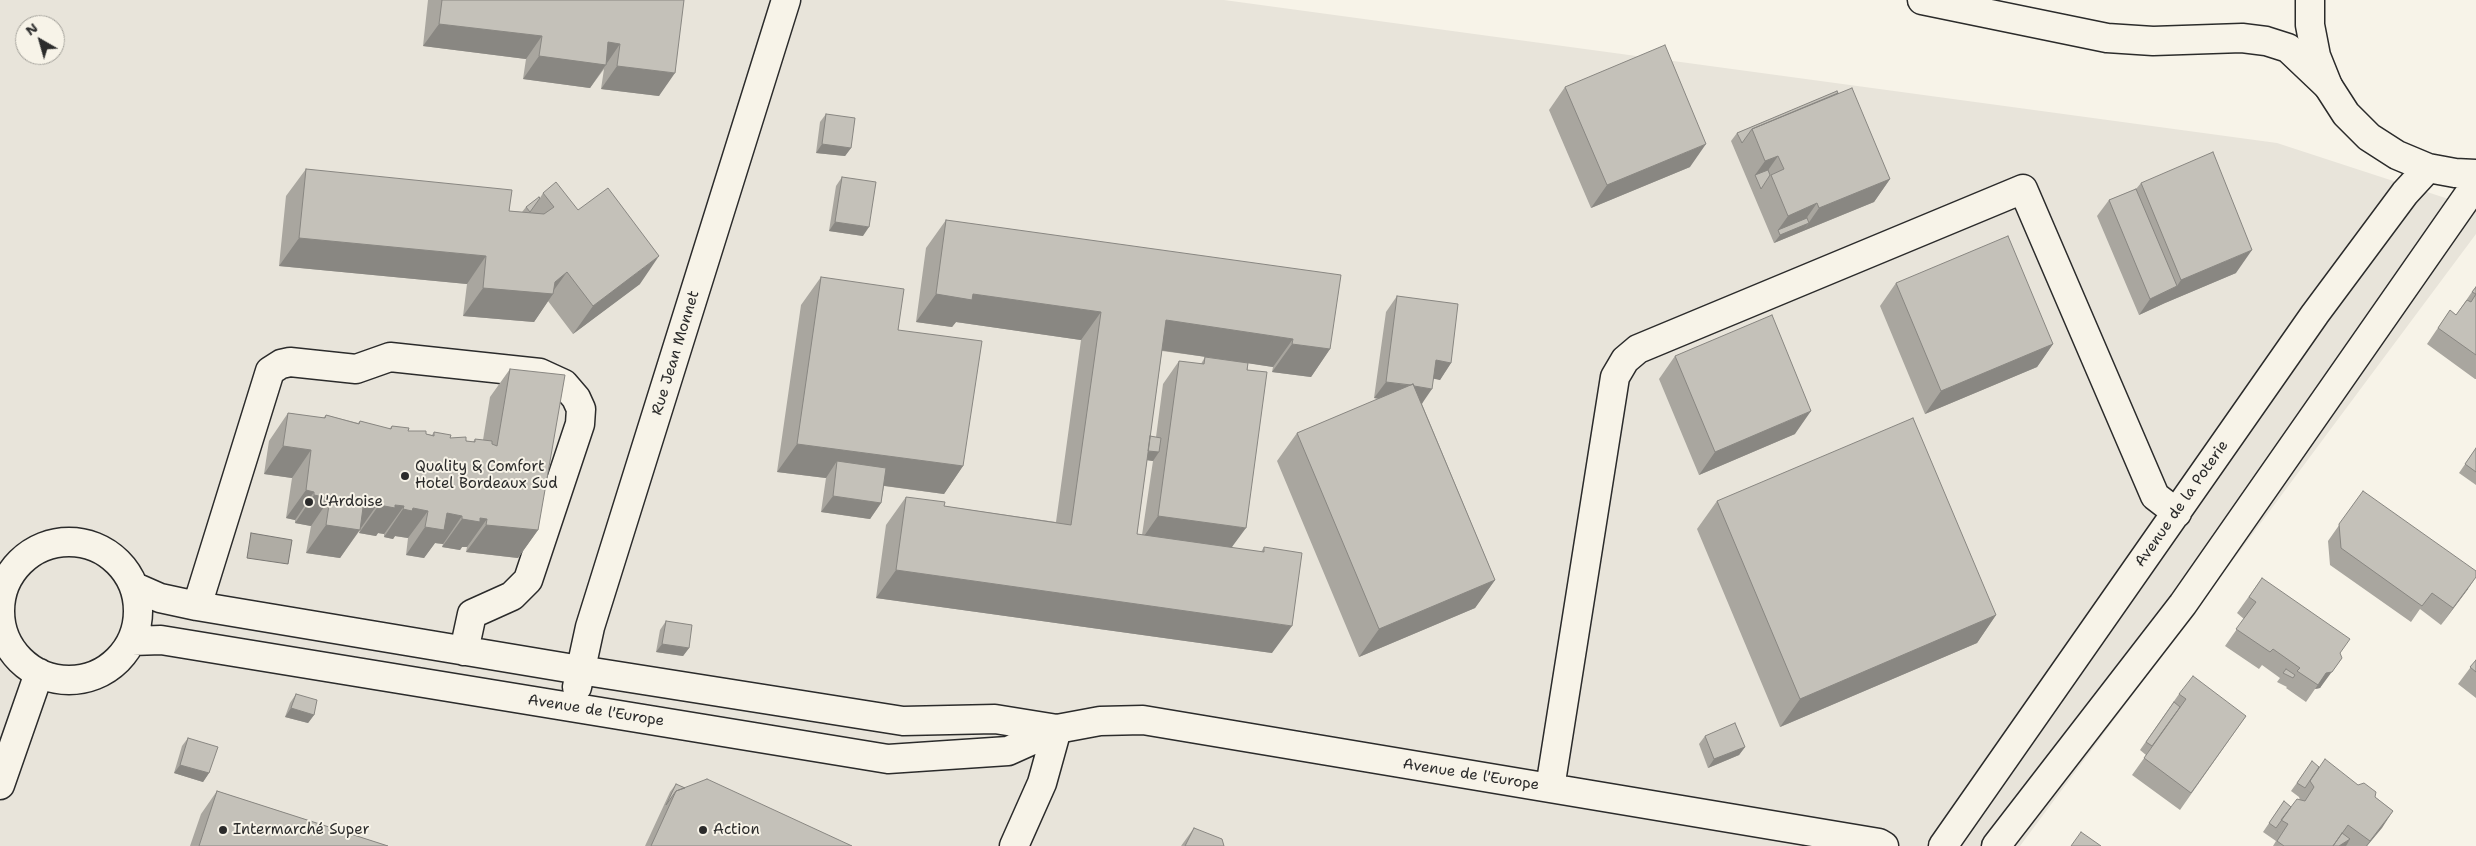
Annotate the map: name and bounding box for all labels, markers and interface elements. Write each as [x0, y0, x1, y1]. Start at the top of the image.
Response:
north arrow [15, 15, 65, 65]
text: N [21, 18, 41, 39]
street label: Rue Jean Monnet [648, 288, 704, 418]
street label: Avenue de la Poterie [2131, 437, 2233, 571]
place label: Quality & Comfort Hotel Bordeaux Sud [415, 458, 558, 493]
marker: Quality & Comfort Hotel Bordeaux Sud [399, 470, 411, 482]
place label: L'Ardoise [319, 493, 383, 511]
marker: L'Ardoise [303, 496, 315, 508]
street label: Avenue de l'Europe [526, 691, 666, 731]
street label: Avenue de l'Europe [1401, 755, 1541, 795]
place label: Intermarché Super [233, 821, 370, 839]
place label: Action [713, 821, 760, 839]
marker: Intermarché Super [217, 824, 229, 836]
marker: Action [697, 824, 709, 836]

